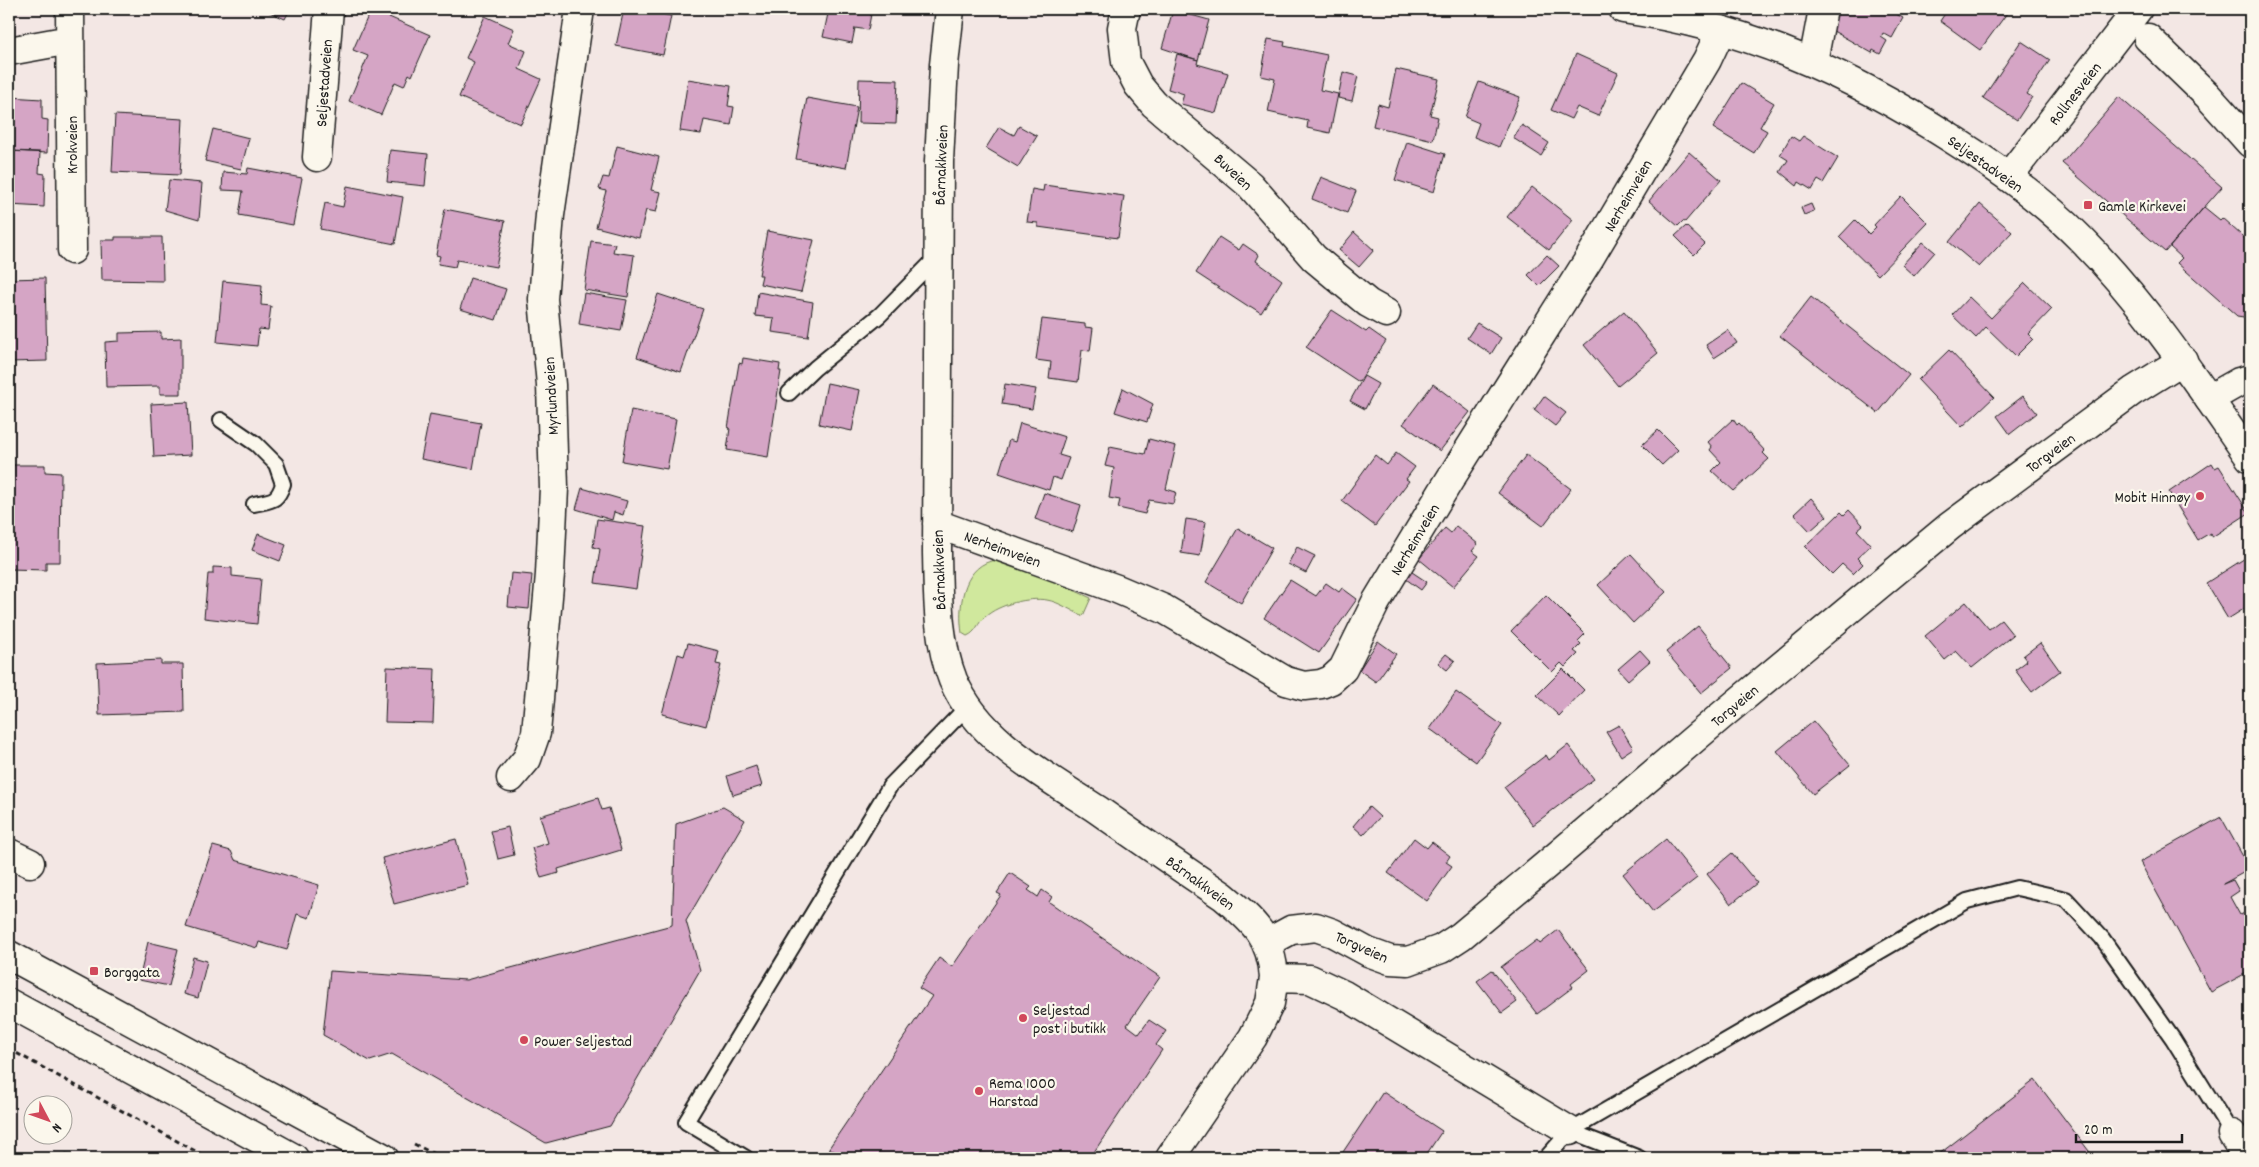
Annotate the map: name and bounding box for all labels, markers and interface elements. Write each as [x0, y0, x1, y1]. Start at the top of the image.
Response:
street label: Seljestadveien [311, 39, 340, 128]
street label: Rollnesveien [2044, 58, 2108, 131]
street label: Krokveien [62, 116, 85, 174]
street label: Bårnakkveien [930, 124, 955, 206]
street label: Seljestadveien [1942, 130, 2027, 200]
street label: Buveien [1208, 149, 1257, 197]
street label: Nerheimveien [1599, 156, 1659, 237]
place label: Gamle Kirkevei [2098, 196, 2186, 219]
marker: Gamle Kirkevei [2082, 199, 2094, 211]
street label: Myrlundveien [539, 356, 566, 436]
street label: Torgveien [2022, 428, 2081, 480]
place label: Mobit Hinnøy [2115, 487, 2191, 510]
marker: Mobit Hinnøy [2194, 490, 2206, 502]
street label: Nerheimveien [1386, 500, 1447, 581]
street label: Nerheimveien [961, 526, 1044, 575]
street label: Bårnakkveien [928, 529, 953, 611]
street label: Torgveien [1707, 680, 1764, 734]
street label: Bårnakkveien [1160, 851, 1239, 917]
street label: Torgveien [1331, 926, 1391, 970]
place label: Borggata [104, 962, 160, 985]
marker: Borggata [88, 965, 100, 977]
place label: Seljestad post i butikk [1033, 1000, 1106, 1041]
marker: Seljestad post i butikk [1017, 1012, 1029, 1024]
place label: Power Seljestad [534, 1031, 632, 1054]
marker: Power Seljestad [518, 1034, 530, 1046]
place label: Rema 1000 Harstad [989, 1073, 1056, 1114]
marker: Rema 1000 Harstad [973, 1085, 985, 1097]
north arrow [22, 1094, 72, 1144]
scale bar [2076, 1112, 2183, 1144]
text: N [46, 1118, 66, 1136]
text: 20 m [2084, 1120, 2112, 1142]

